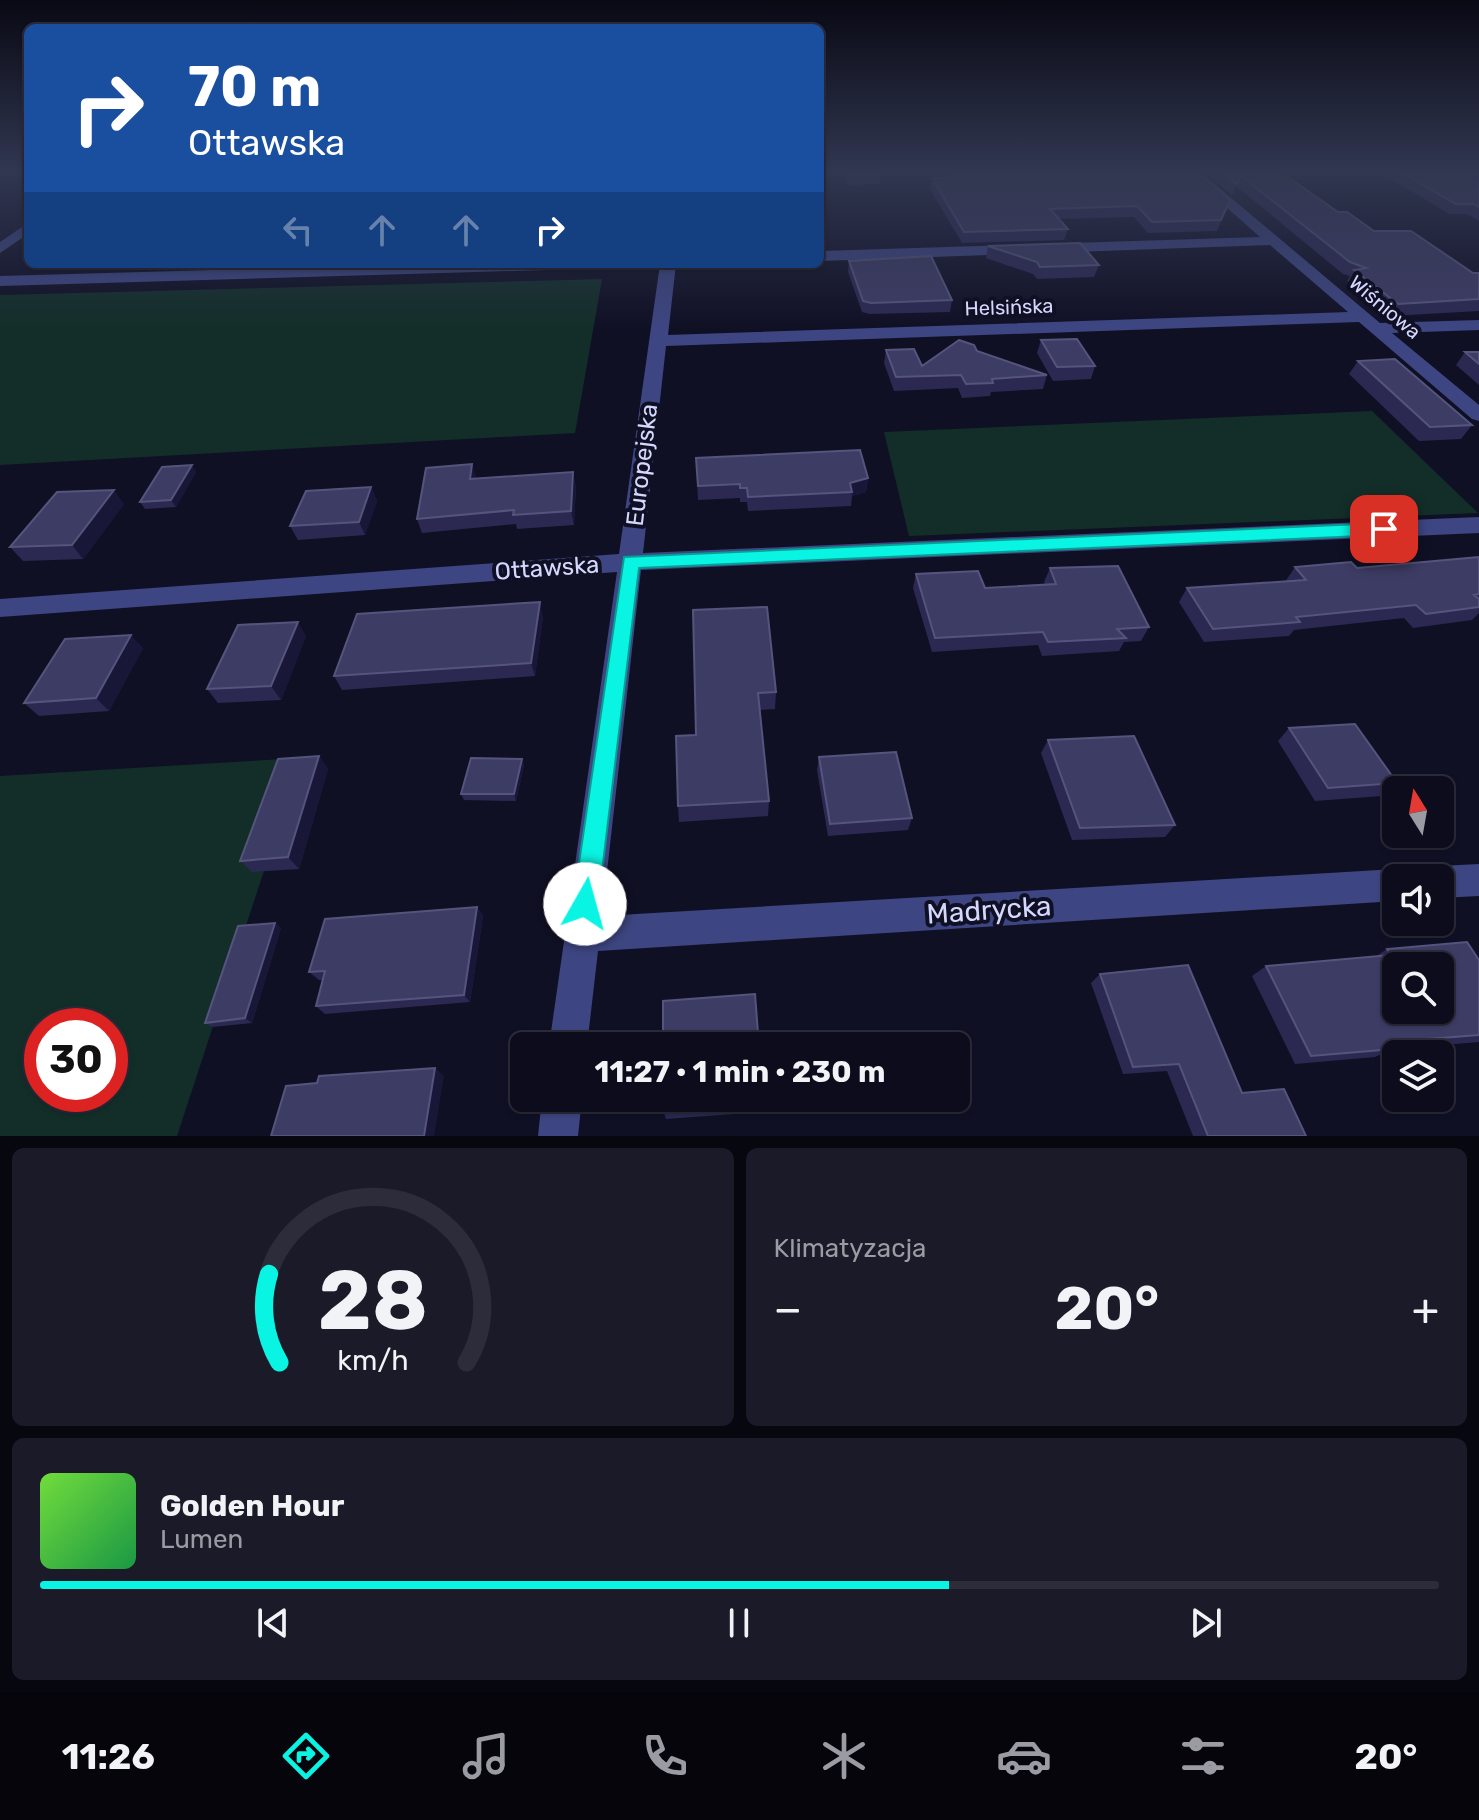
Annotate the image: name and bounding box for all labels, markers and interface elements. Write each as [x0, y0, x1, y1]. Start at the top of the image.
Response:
text: 70 m [188, 54, 321, 120]
icon: right [56, 56, 160, 160]
text: Ottawska [188, 121, 345, 164]
icon: left [276, 208, 320, 252]
icon: ahead [360, 208, 404, 252]
icon: ahead [444, 208, 488, 252]
icon: right [528, 208, 572, 252]
street label: Wiśniowa [1344, 270, 1426, 344]
street label: Helsińska [964, 293, 1054, 321]
street label: Europejska [621, 402, 663, 528]
pin [1350, 495, 1418, 563]
icon: arrive [1362, 507, 1406, 551]
street label: Ottawska [494, 550, 600, 586]
north arrow [1382, 776, 1454, 848]
map controls [1382, 776, 1454, 1112]
position arrow [543, 862, 627, 946]
button: sound [1382, 864, 1454, 936]
street label: Madrycka [925, 889, 1053, 931]
button: search [1382, 952, 1454, 1024]
speed limit sign: 30 [24, 1008, 128, 1112]
button: layers [1382, 1040, 1454, 1112]
text: 11:27 · 1 min · 230 m [595, 1054, 885, 1090]
text: Klimatyzacja [774, 1233, 926, 1264]
text: 28 [318, 1251, 428, 1350]
text: 20° [1055, 1273, 1159, 1344]
text: − [774, 1283, 802, 1335]
text: + [1412, 1283, 1439, 1335]
text: km/h [337, 1343, 408, 1377]
text: Golden Hour [160, 1488, 344, 1524]
text: Lumen [160, 1524, 243, 1555]
icon: previous [251, 1601, 295, 1645]
icon: pause [717, 1601, 761, 1645]
icon: next [1184, 1601, 1228, 1645]
icon: directions [278, 1728, 334, 1784]
icon: music [458, 1728, 514, 1784]
icon: phone [637, 1728, 693, 1784]
icon: climate [816, 1728, 872, 1784]
icon: car [996, 1728, 1052, 1784]
icon: filters [1175, 1728, 1231, 1784]
text: 11:26 [62, 1735, 155, 1778]
text: 20° [1355, 1735, 1417, 1778]

